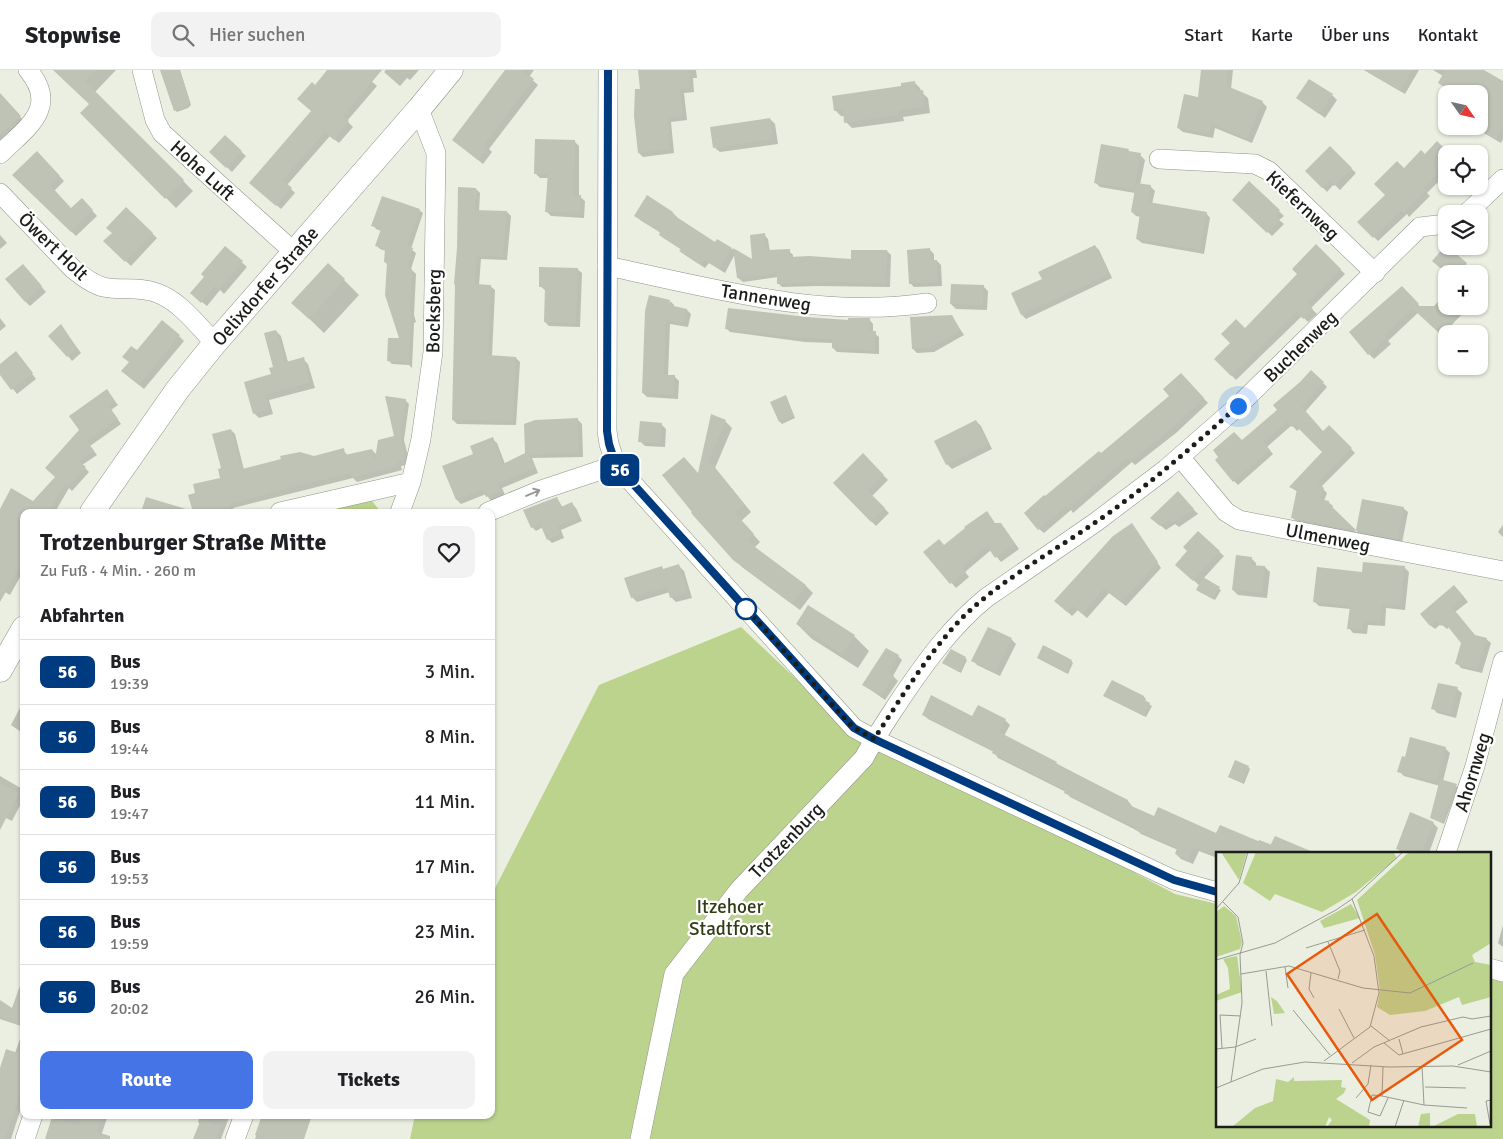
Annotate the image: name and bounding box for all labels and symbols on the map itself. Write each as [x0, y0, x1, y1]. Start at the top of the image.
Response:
north arrow [1438, 85, 1488, 135]
street label: Hohe Luft [165, 135, 240, 206]
street label: Kiefernweg [1261, 166, 1344, 246]
street label: Öwert Holt [13, 207, 94, 286]
street label: Oelixdorfer Straße [207, 222, 324, 351]
street label: Bocksberg [421, 269, 447, 354]
street label: Tannenweg [719, 279, 813, 317]
street label: Buchenweg [1259, 306, 1343, 388]
your location [1226, 394, 1251, 419]
line badge: 56 [598, 454, 642, 486]
one-way arrow [525, 488, 540, 498]
street label: Ulmenweg [1283, 518, 1372, 558]
unlabelled marker [735, 598, 757, 620]
street label: Ahornweg [1450, 730, 1496, 815]
street label: Trotzenburg [744, 797, 829, 884]
inset map [1216, 852, 1490, 1126]
park label: Itzehoer Stadtforst [689, 895, 771, 941]

